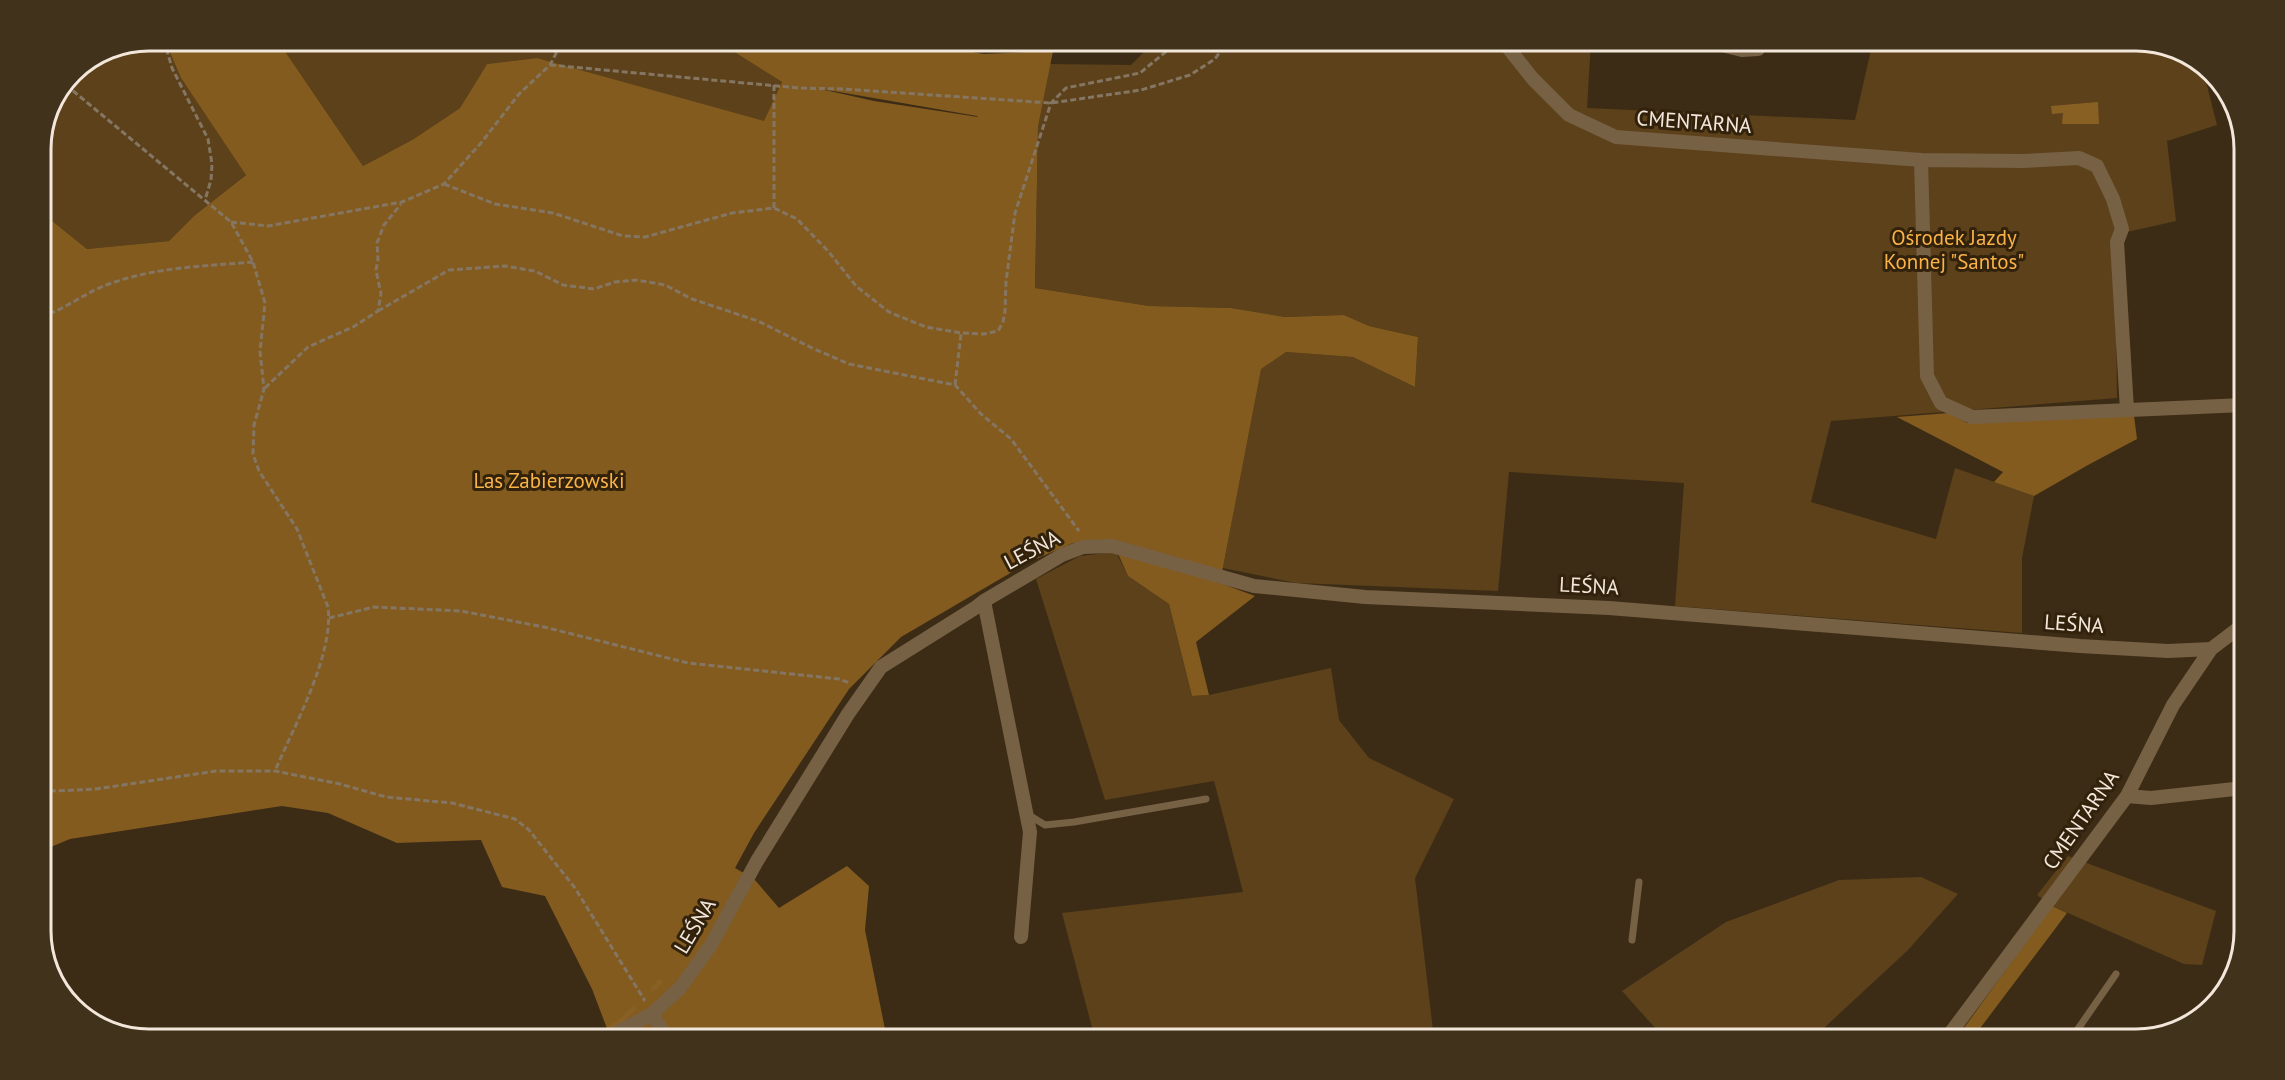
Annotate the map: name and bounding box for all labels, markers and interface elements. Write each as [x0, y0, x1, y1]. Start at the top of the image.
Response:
street label: CMENTARNA [1636, 104, 1753, 139]
park label: Ośrodek Jazdy Konnej "Santos" [1884, 224, 2024, 275]
park label: Las Zabierzowski [473, 467, 625, 494]
street label: LEŚNA [999, 523, 1065, 575]
street label: LEŚNA [1559, 570, 1620, 601]
street label: LEŚNA [2043, 608, 2105, 639]
street label: CMENTARNA [2036, 764, 2125, 875]
street label: LEŚNA [668, 893, 722, 958]

